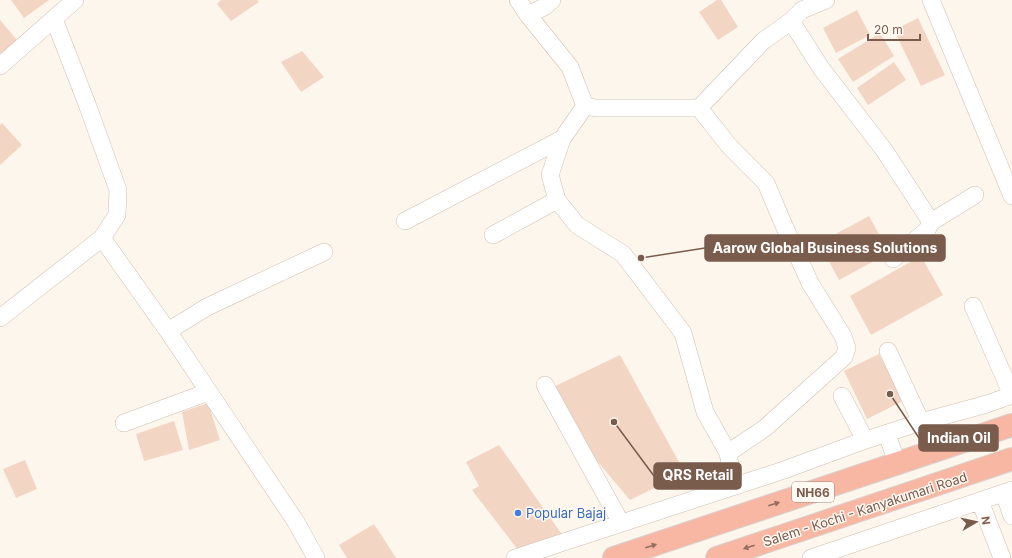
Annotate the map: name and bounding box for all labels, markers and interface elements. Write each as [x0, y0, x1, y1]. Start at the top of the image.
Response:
scale bar [868, 16, 920, 42]
text: 20 m [874, 22, 903, 37]
callout: Aarow Global Business Solutions [705, 235, 945, 261]
text: Aarow Global Business Solutions [713, 239, 937, 256]
callout: Indian Oil [919, 425, 998, 451]
text: Indian Oil [927, 429, 991, 446]
callout: QRS Retail [654, 463, 741, 489]
text: QRS Retail [663, 466, 733, 483]
street label: Salem - Kochi - Kanyakumari Road [761, 468, 969, 550]
road number: NH66 [792, 482, 834, 502]
one-way arrow [769, 501, 781, 507]
north arrow [956, 502, 996, 542]
place label: Popular Bajaj [526, 505, 606, 521]
marker: Popular Bajaj [513, 508, 523, 518]
text: N [978, 515, 993, 526]
one-way arrow [645, 542, 657, 548]
one-way arrow [743, 544, 755, 550]

